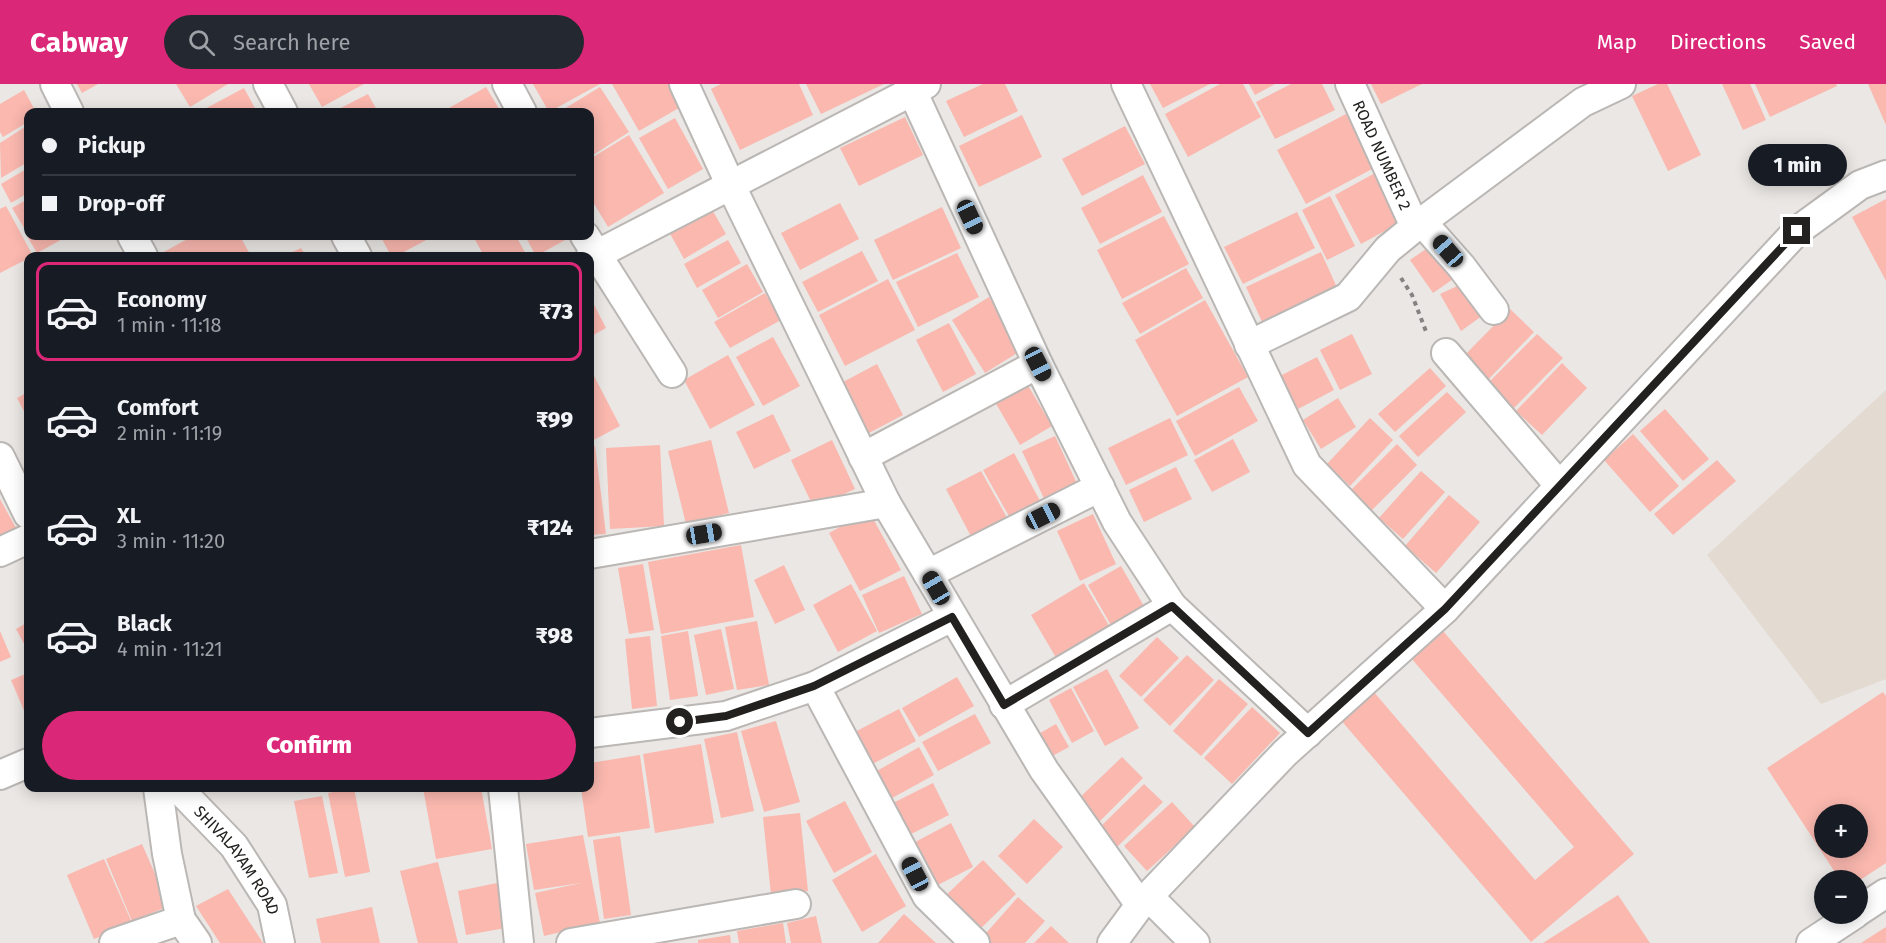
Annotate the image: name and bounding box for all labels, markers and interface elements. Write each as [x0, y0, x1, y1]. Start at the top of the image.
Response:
search box [164, 15, 584, 69]
text: Cabway [30, 26, 128, 59]
icon: search [185, 26, 218, 59]
text: Search here [233, 29, 350, 56]
text: Map [1597, 29, 1637, 55]
text: Directions [1670, 29, 1766, 55]
text: Saved [1799, 29, 1856, 55]
street label: ROAD NUMBER 2 [1349, 97, 1415, 213]
text: Pickup [78, 132, 146, 159]
callout: 1 min [1748, 144, 1846, 186]
text: 1 min [1774, 153, 1821, 177]
text: Drop-off [78, 190, 164, 217]
car [954, 197, 986, 237]
route end [1783, 217, 1810, 244]
car [1429, 232, 1467, 270]
icon: car [45, 285, 99, 339]
text: Economy [117, 286, 206, 313]
text: ₹73 [539, 298, 573, 325]
text: 1 min · 11:18 [117, 313, 222, 337]
car [1022, 344, 1054, 384]
icon: car [45, 393, 99, 447]
text: Comfort [117, 394, 198, 421]
text: ₹99 [536, 406, 573, 433]
text: 2 min · 11:19 [117, 421, 222, 445]
car [1023, 500, 1063, 532]
icon: car [45, 501, 99, 555]
text: XL [117, 502, 141, 529]
text: ₹124 [527, 514, 573, 541]
car [685, 522, 723, 546]
text: 3 min · 11:20 [117, 529, 225, 553]
car [919, 568, 953, 608]
icon: car [45, 609, 99, 663]
text: Black [117, 610, 172, 637]
text: ₹98 [535, 622, 573, 649]
text: 4 min · 11:21 [117, 637, 223, 661]
route start [666, 708, 693, 735]
button: Confirm [42, 711, 576, 780]
street label: SHIVALAYAM ROAD [190, 802, 283, 916]
map controls [1814, 804, 1868, 924]
button: + [1814, 804, 1868, 858]
car [899, 854, 931, 894]
button: − [1814, 870, 1868, 924]

